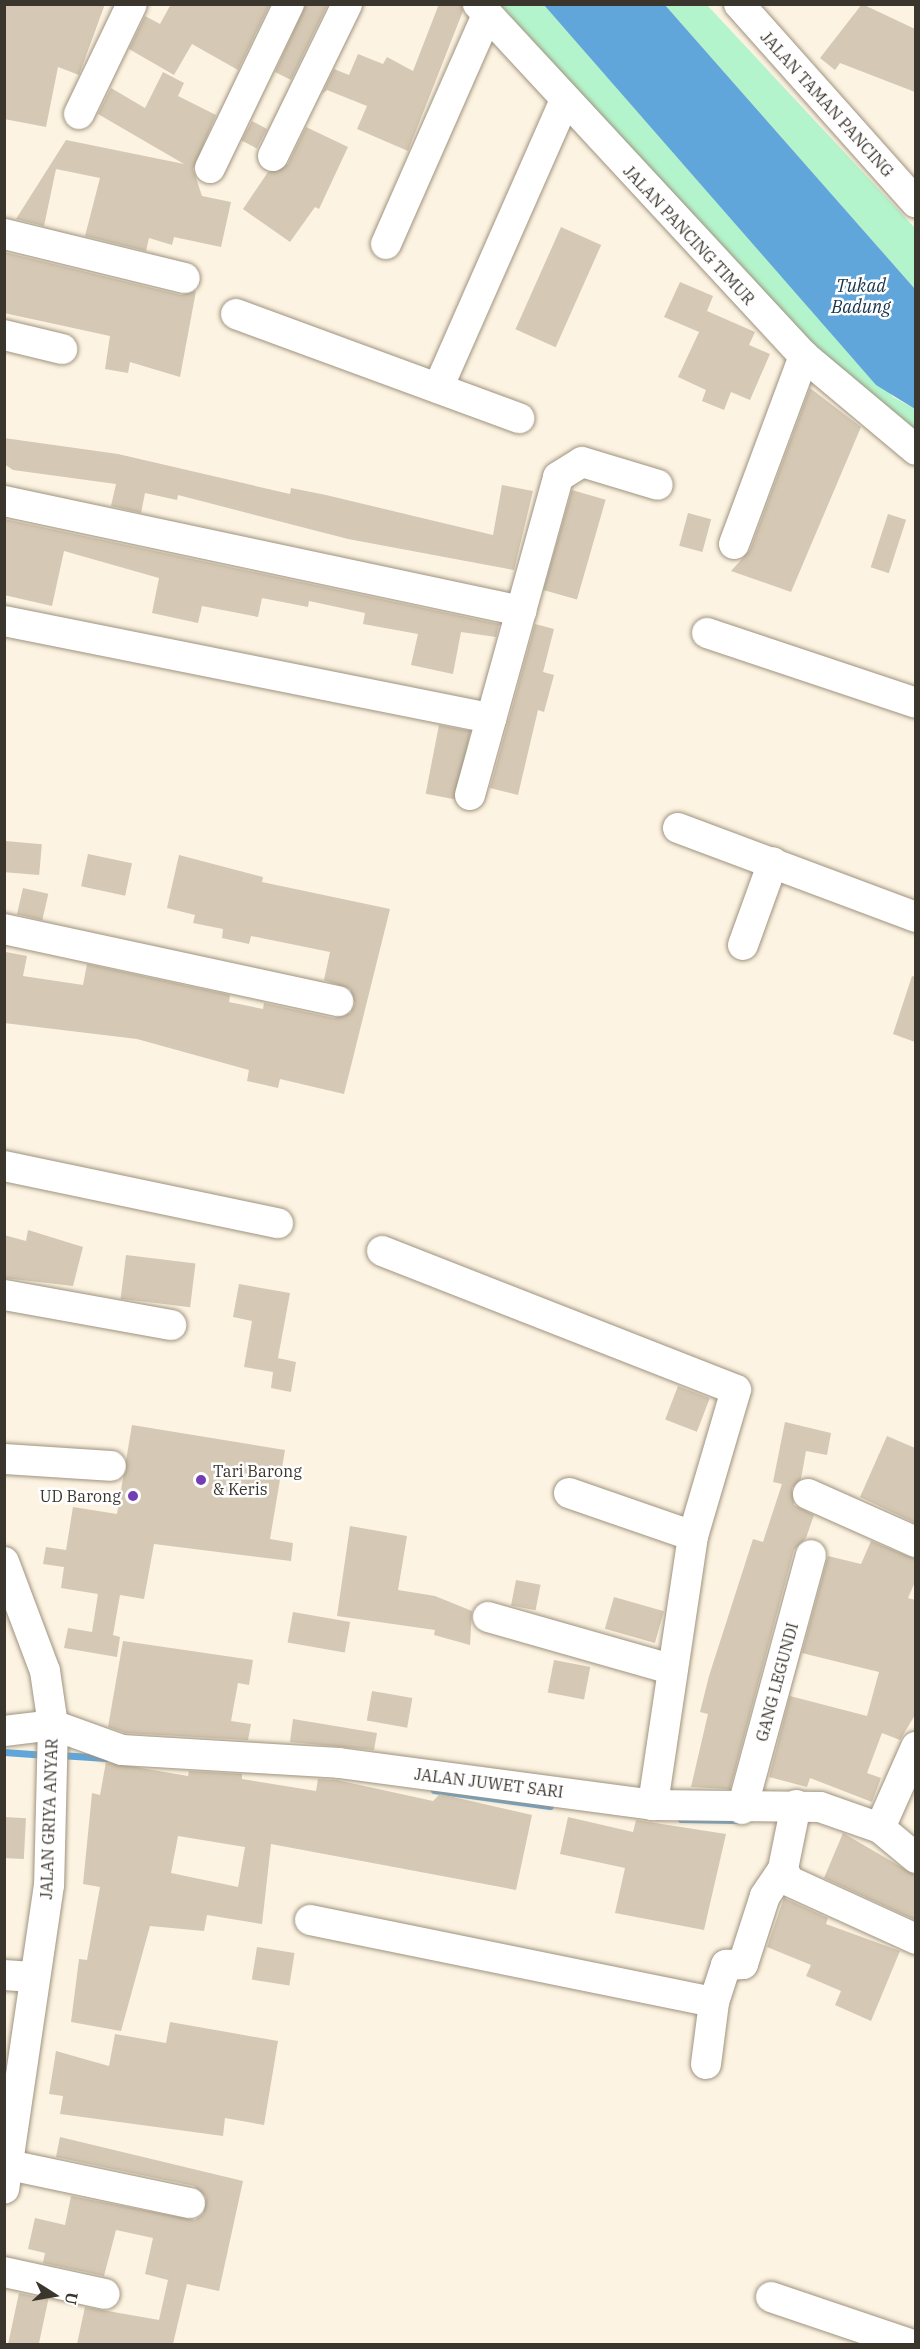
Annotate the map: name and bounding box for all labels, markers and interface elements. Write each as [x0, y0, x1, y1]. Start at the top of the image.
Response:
street label: JALAN TAMAN PANCING [757, 27, 897, 181]
street label: JALAN PANCING TIMUR [619, 161, 759, 309]
water label: Tukad Badung [831, 276, 891, 318]
place label: Tari Barong & Keris [213, 1461, 302, 1499]
marker: Tari Barong & Keris [194, 1473, 208, 1487]
place label: UD Barong [40, 1486, 121, 1506]
marker: UD Barong [126, 1489, 140, 1503]
street label: GANG LEGUNDI [752, 1620, 802, 1744]
street label: JALAN GRIYA ANYAR [37, 1738, 61, 1900]
street label: JALAN JUWET SARI [413, 1764, 565, 1802]
north arrow [24, 2265, 84, 2325]
text: U [61, 2290, 83, 2306]

